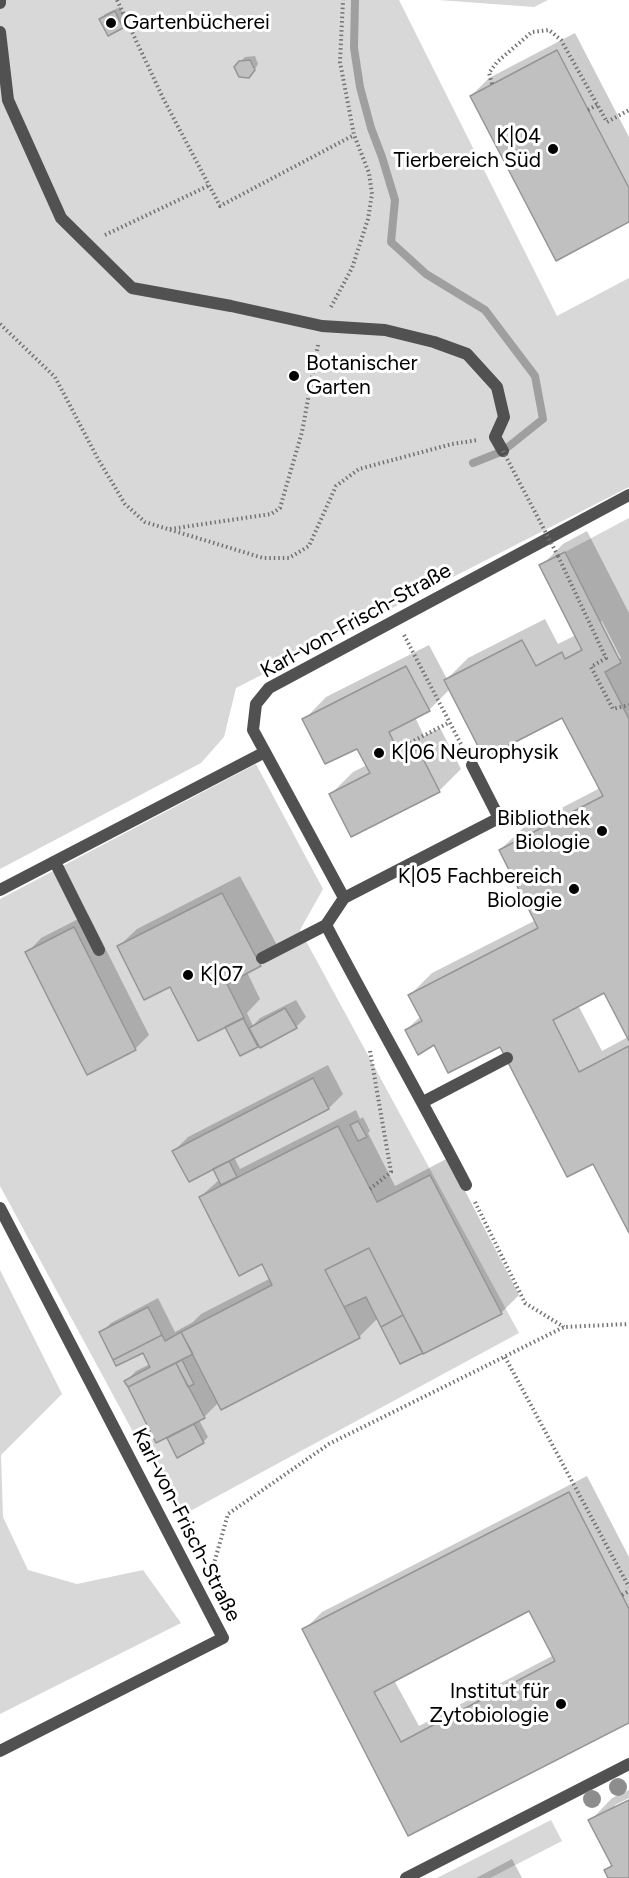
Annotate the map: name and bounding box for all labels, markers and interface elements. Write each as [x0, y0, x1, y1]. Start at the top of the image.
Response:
place label: Gartenbücherei [123, 10, 270, 36]
marker: Gartenbücherei [104, 16, 118, 30]
place label: K|04 Tierbereich Süd [394, 124, 541, 174]
marker: K|04 Tierbereich Süd [546, 142, 560, 156]
place label: Botanischer Garten [306, 351, 418, 401]
marker: Botanischer Garten [287, 369, 301, 383]
street label: Karl-von-Frisch-Straße [256, 558, 456, 684]
place label: K|06 Neurophysik [391, 740, 558, 766]
marker: K|06 Neurophysik [372, 746, 386, 760]
place label: Bibliothek Biologie [497, 806, 590, 856]
marker: Bibliothek Biologie [595, 824, 609, 838]
place label: K|05 Fachbereich Biologie [398, 864, 562, 914]
marker: K|05 Fachbereich Biologie [567, 882, 581, 896]
place label: K|07 [200, 962, 243, 988]
marker: K|07 [181, 968, 195, 982]
street label: Karl-von-Frisch-Straße [126, 1424, 246, 1626]
place label: Institut für Zytobiologie [430, 1679, 549, 1729]
marker: Institut für Zytobiologie [554, 1697, 568, 1711]

